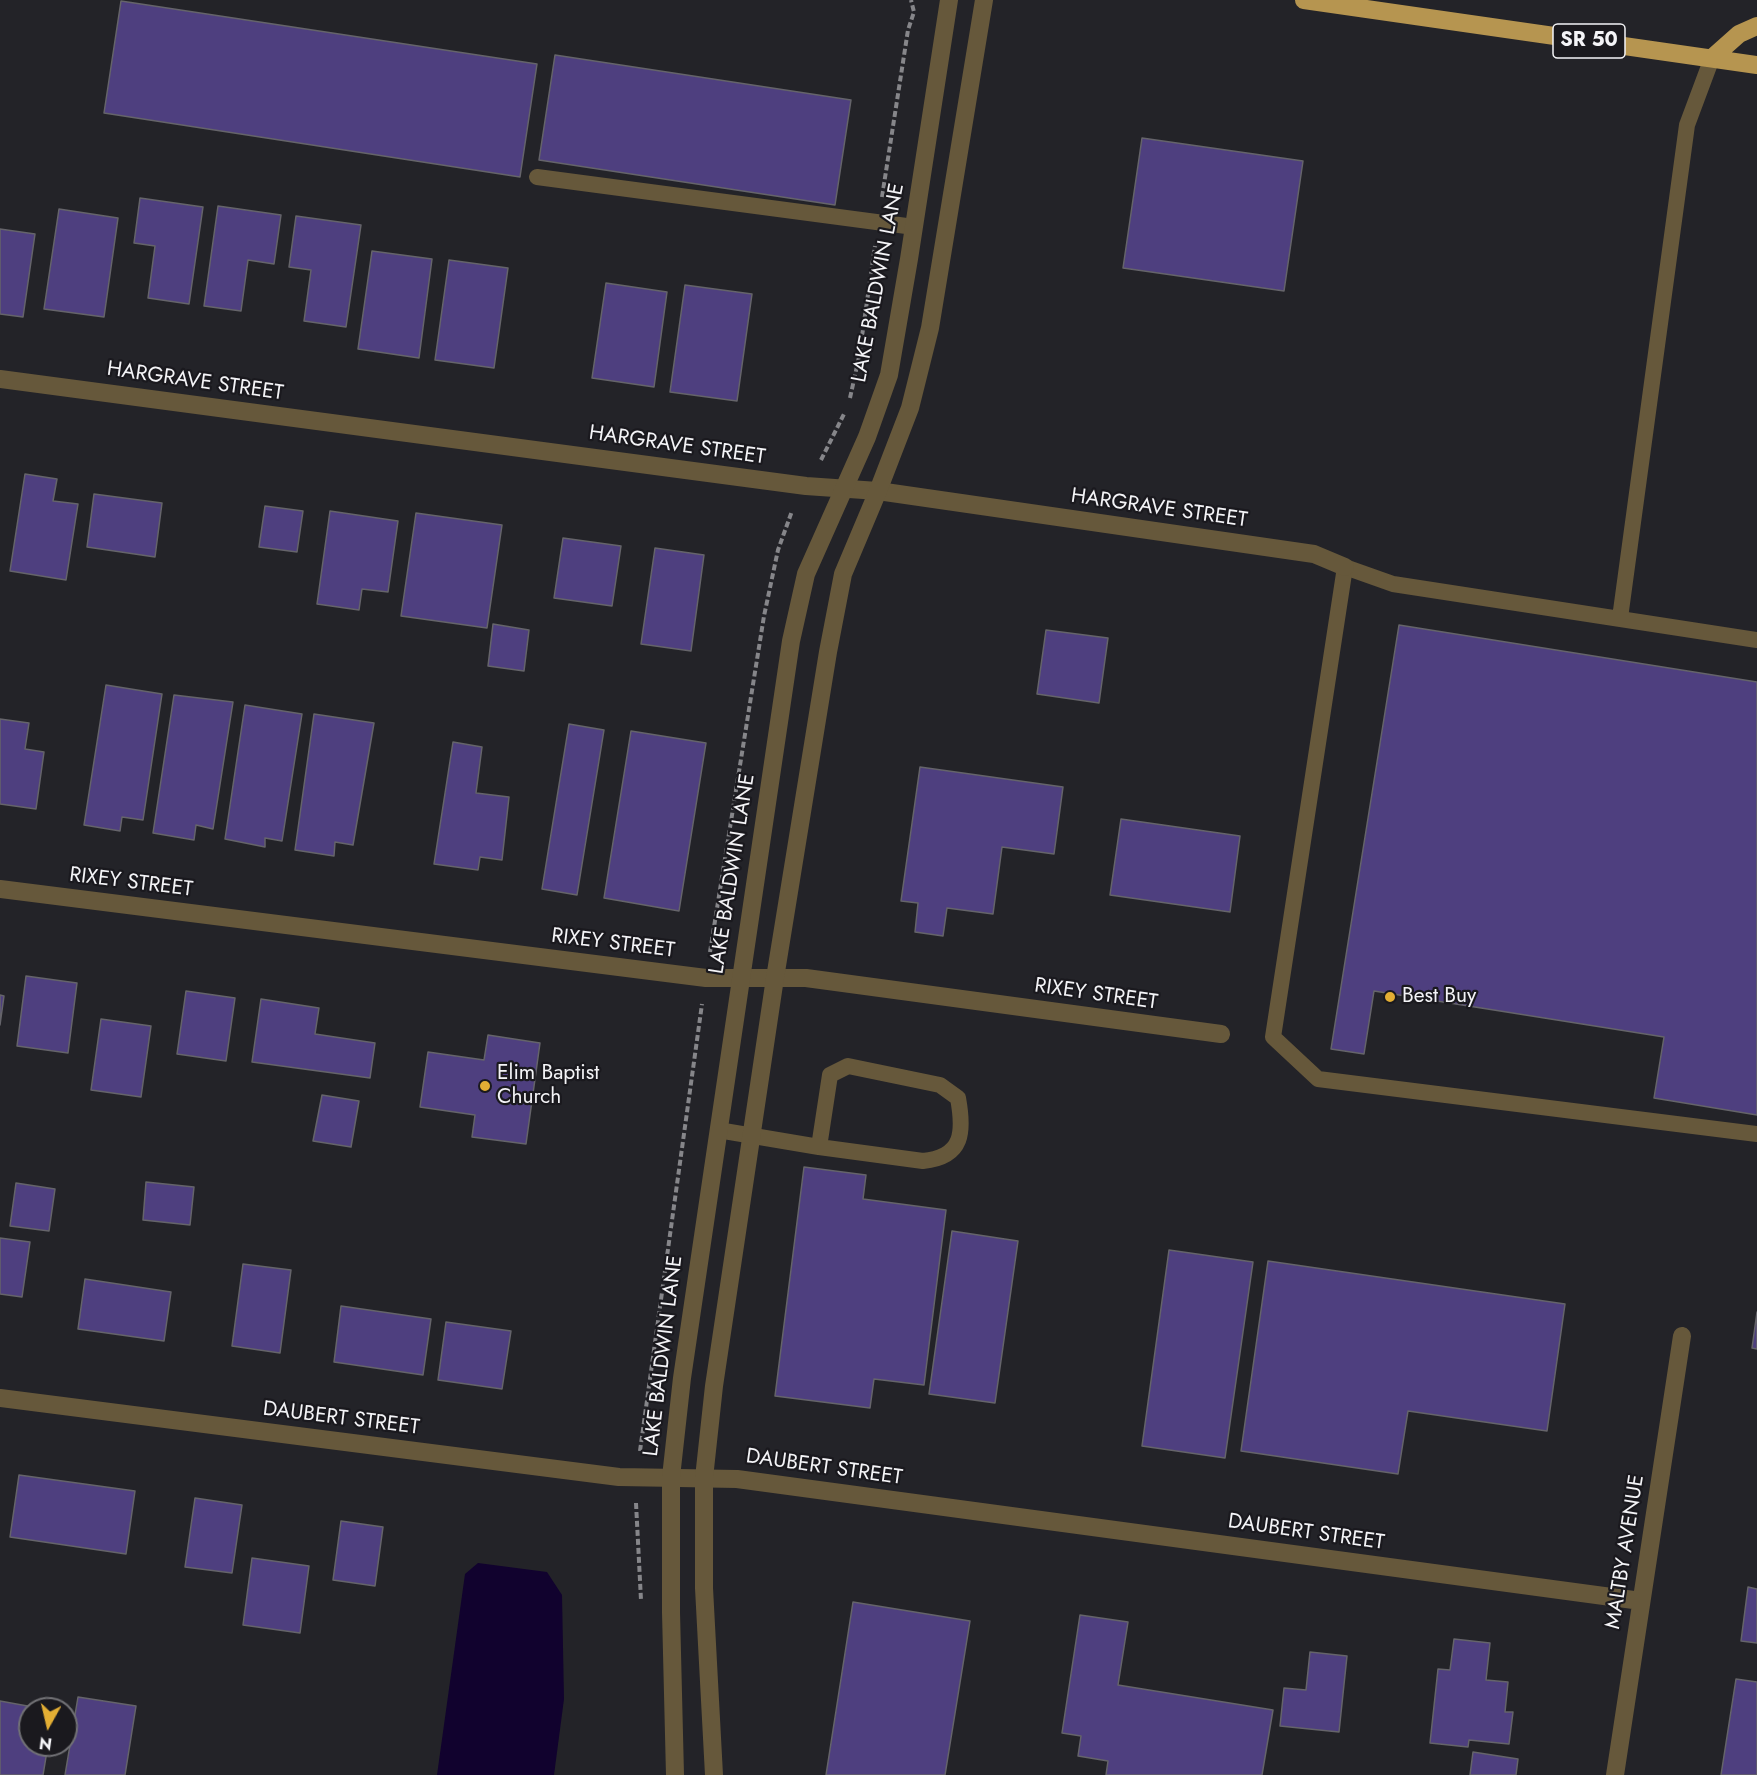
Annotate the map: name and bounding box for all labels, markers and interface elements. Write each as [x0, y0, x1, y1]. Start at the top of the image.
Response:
road number: SR 50 [1553, 24, 1625, 58]
street label: LAKE BALDWIN LANE [847, 181, 911, 385]
street label: HARGRAVE STREET [105, 357, 285, 407]
street label: HARGRAVE STREET [587, 421, 767, 471]
street label: HARGRAVE STREET [1069, 484, 1249, 534]
street label: LAKE BALDWIN LANE [705, 772, 761, 976]
street label: RIXEY STREET [68, 863, 194, 903]
street label: RIXEY STREET [550, 924, 676, 964]
street label: RIXEY STREET [1033, 974, 1159, 1016]
place label: Best Buy [1402, 984, 1476, 1010]
marker: Best Buy [1383, 990, 1397, 1004]
place label: Elim Baptist Church [497, 1061, 599, 1111]
marker: Elim Baptist Church [478, 1079, 492, 1093]
street label: LAKE BALDWIN LANE [639, 1254, 689, 1458]
street label: DAUBERT STREET [261, 1397, 421, 1441]
street label: DAUBERT STREET [744, 1445, 904, 1491]
street label: MALTBY AVENUE [1601, 1473, 1651, 1631]
street label: DAUBERT STREET [1226, 1510, 1386, 1556]
north arrow [18, 1697, 78, 1757]
text: N [38, 1731, 54, 1756]

